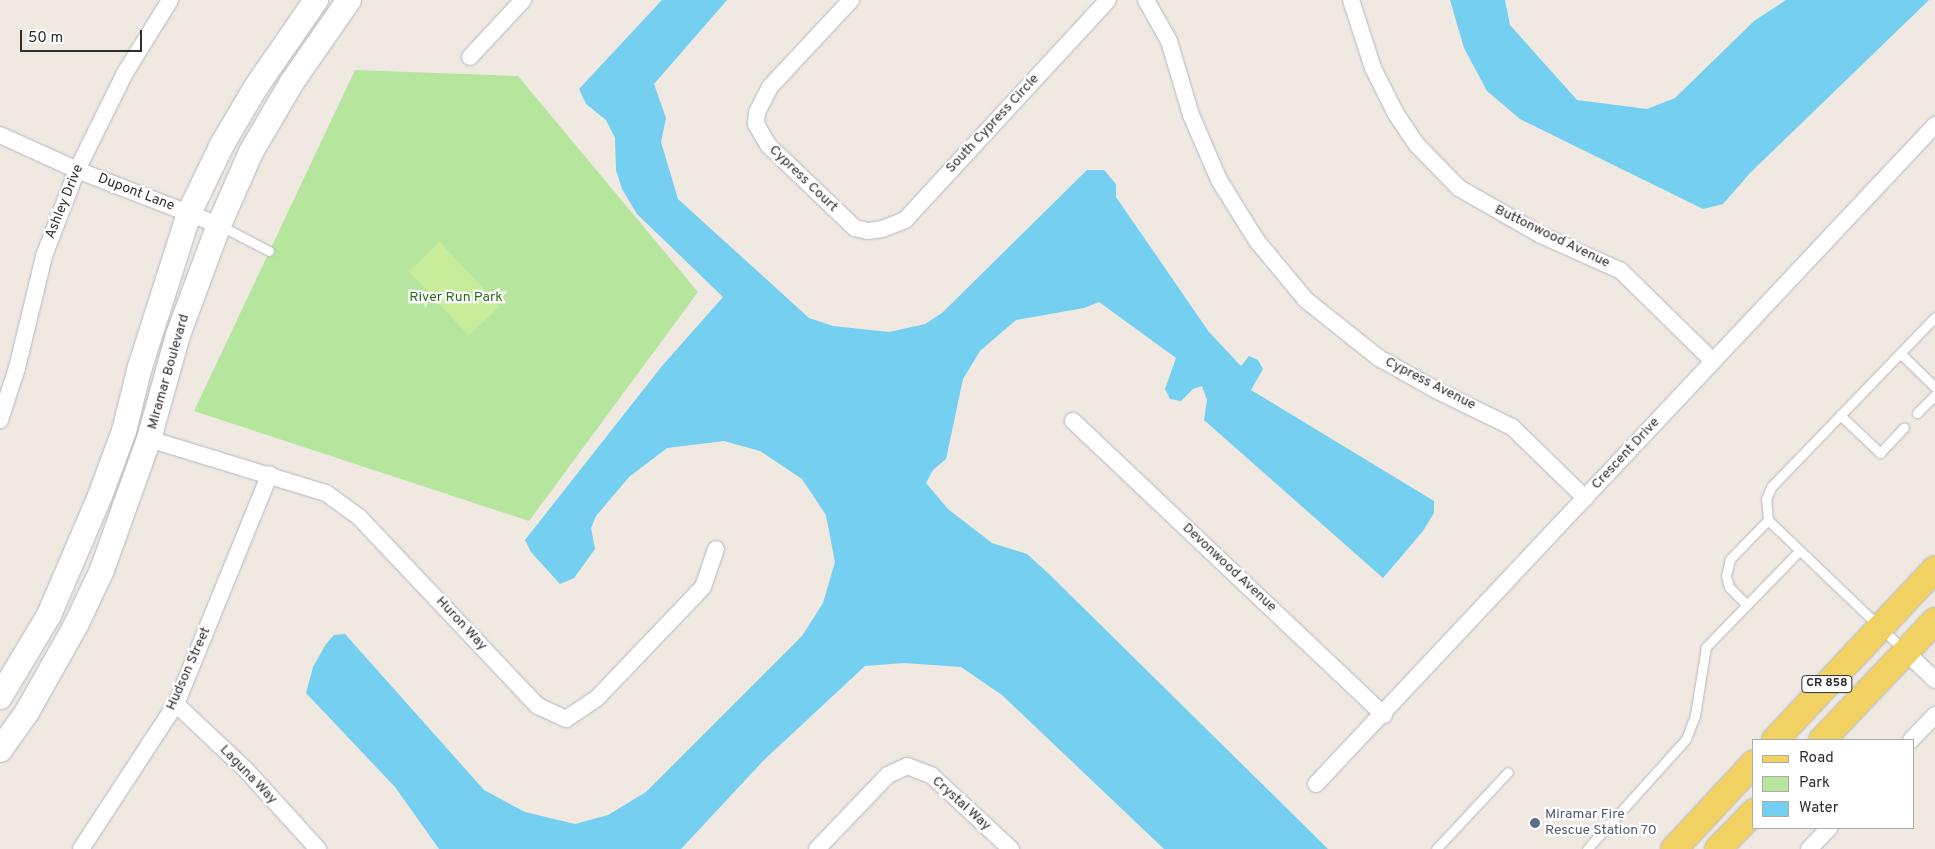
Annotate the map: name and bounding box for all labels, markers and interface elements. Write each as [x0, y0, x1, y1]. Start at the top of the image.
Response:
scale bar [22, 20, 145, 52]
text: 50 m [28, 29, 63, 48]
street label: South Cypress Circle [943, 71, 1043, 177]
street label: Cypress Court [765, 142, 841, 216]
street label: Ashley Drive [42, 162, 88, 242]
street label: Dupont Lane [95, 171, 177, 215]
street label: Buttonwood Avenue [1491, 202, 1613, 272]
park label: River Run Park [409, 290, 503, 306]
street label: Miramar Boulevard [145, 312, 193, 432]
street label: Cypress Avenue [1382, 354, 1478, 414]
street label: Crescent Drive [1588, 415, 1664, 493]
street label: Devonwood Avenue [1178, 520, 1280, 616]
street label: Huron Way [432, 593, 490, 655]
street label: Hudson Street [163, 625, 215, 713]
road number: CR 858 [1801, 674, 1853, 694]
legend [1752, 739, 1915, 829]
street label: Laguna Way [216, 742, 280, 808]
text: Road [1799, 749, 1834, 768]
street label: Crystal Way [928, 773, 994, 835]
text: Park [1799, 774, 1830, 793]
text: Water [1799, 799, 1838, 818]
place label: Miramar Fire Rescue Station 70 [1545, 807, 1657, 840]
marker: Miramar Fire Rescue Station 70 [1529, 817, 1541, 829]

